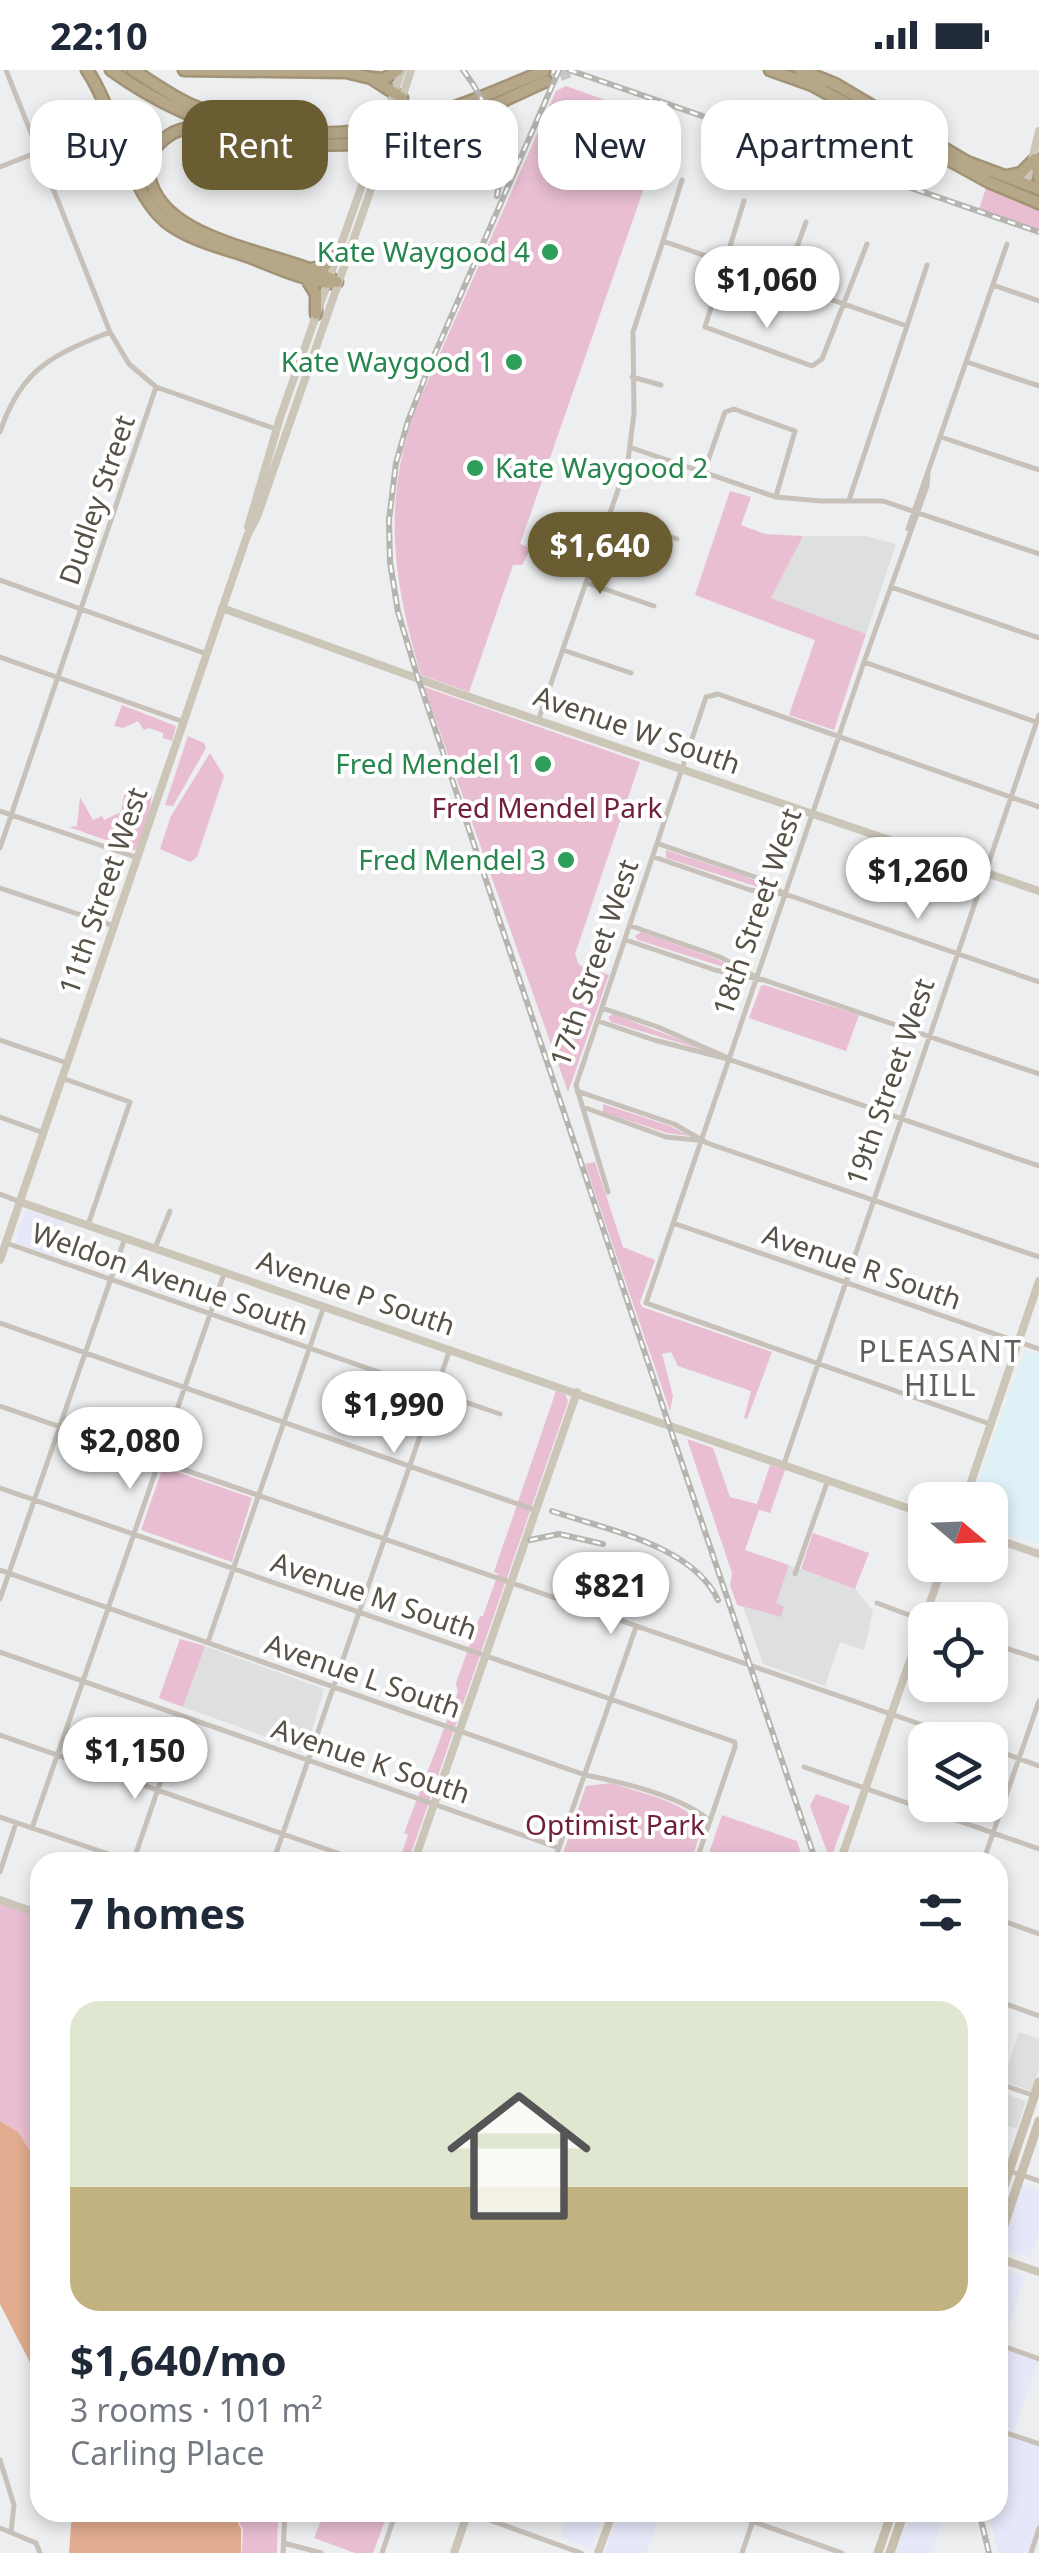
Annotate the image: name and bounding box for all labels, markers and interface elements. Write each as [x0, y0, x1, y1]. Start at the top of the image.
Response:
text: 22:10 [50, 9, 148, 61]
chip: Buy [30, 100, 162, 190]
chip: Rent [182, 100, 328, 190]
chip: Filters [348, 100, 518, 190]
chip: New [538, 100, 681, 190]
chip: Apartment [701, 100, 948, 190]
place label: Kate Waygood 4 [317, 232, 530, 270]
marker: Kate Waygood 4 [539, 241, 561, 263]
pin: $1,060 [686, 246, 848, 331]
text: $1,060 [717, 257, 817, 300]
place label: Kate Waygood 1 [281, 342, 494, 380]
marker: Kate Waygood 1 [503, 351, 525, 373]
street label: Dudley Street [49, 410, 143, 590]
place label: Kate Waygood 2 [495, 448, 708, 486]
marker: Kate Waygood 2 [464, 457, 486, 479]
pin: $1,640 [519, 512, 681, 597]
text: $1,640 [550, 523, 650, 566]
street label: Avenue W South [529, 676, 746, 782]
place label: Fred Mendel 1 [335, 744, 523, 782]
marker: Fred Mendel 1 [532, 753, 554, 775]
street label: 11th Street West [49, 782, 155, 999]
park label: Fred Mendel Park [431, 788, 663, 826]
street label: 18th Street West [703, 803, 809, 1020]
pin: $1,260 [837, 837, 999, 922]
place label: Fred Mendel 3 [358, 840, 546, 878]
text: $1,260 [868, 848, 968, 891]
marker: Fred Mendel 3 [555, 849, 577, 871]
street label: 17th Street West [540, 854, 646, 1071]
street label: 19th Street West [836, 973, 942, 1190]
street label: Weldon Avenue South [27, 1213, 314, 1343]
street label: Avenue R South [758, 1214, 967, 1318]
street label: Avenue P South [252, 1240, 460, 1344]
district label: PLEASANT HILL [859, 1330, 1023, 1405]
pin: $1,990 [313, 1371, 475, 1456]
text: $1,990 [344, 1382, 444, 1425]
pin: $2,080 [49, 1407, 211, 1492]
text: $2,080 [80, 1418, 180, 1461]
north arrow [908, 1482, 1008, 1582]
map controls [908, 1482, 1008, 1822]
street label: Avenue M South [266, 1542, 482, 1648]
pin: $821 [552, 1552, 670, 1637]
text: $821 [574, 1563, 648, 1606]
button: locate [908, 1602, 1008, 1702]
street label: Avenue L South [260, 1624, 466, 1726]
street label: Avenue K South [267, 1708, 475, 1812]
pin: $1,150 [54, 1717, 216, 1802]
button: layers [908, 1722, 1008, 1822]
text: $1,150 [85, 1728, 185, 1771]
park label: Optimist Park [525, 1805, 705, 1843]
text: 7 homes [70, 1884, 246, 1941]
icon: filters [913, 1885, 968, 1940]
icon: home [429, 2066, 609, 2246]
text: $1,640/mo [70, 2331, 287, 2388]
text: 3 rooms · 101 m² [70, 2388, 323, 2431]
text: Carling Place [70, 2431, 265, 2474]

